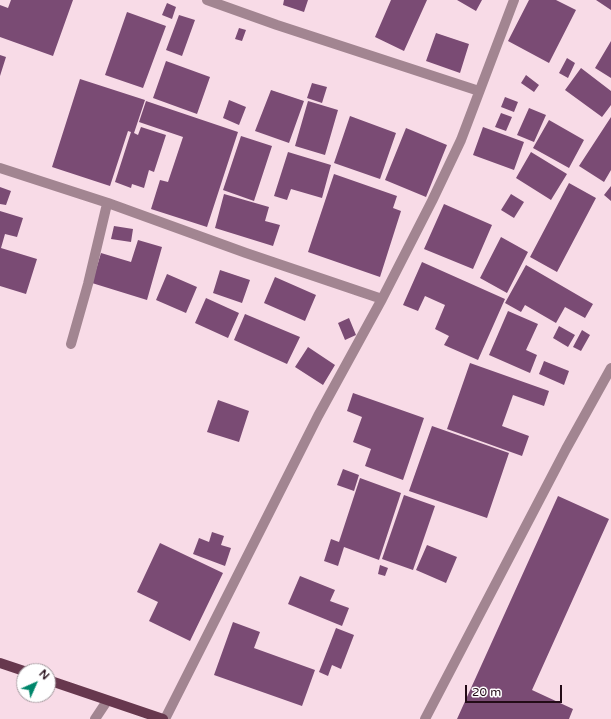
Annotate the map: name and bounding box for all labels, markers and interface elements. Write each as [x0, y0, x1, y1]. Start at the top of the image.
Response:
north arrow [16, 663, 56, 703]
text: N [36, 667, 52, 683]
scale bar [467, 677, 564, 703]
text: 20 m [472, 685, 501, 699]

